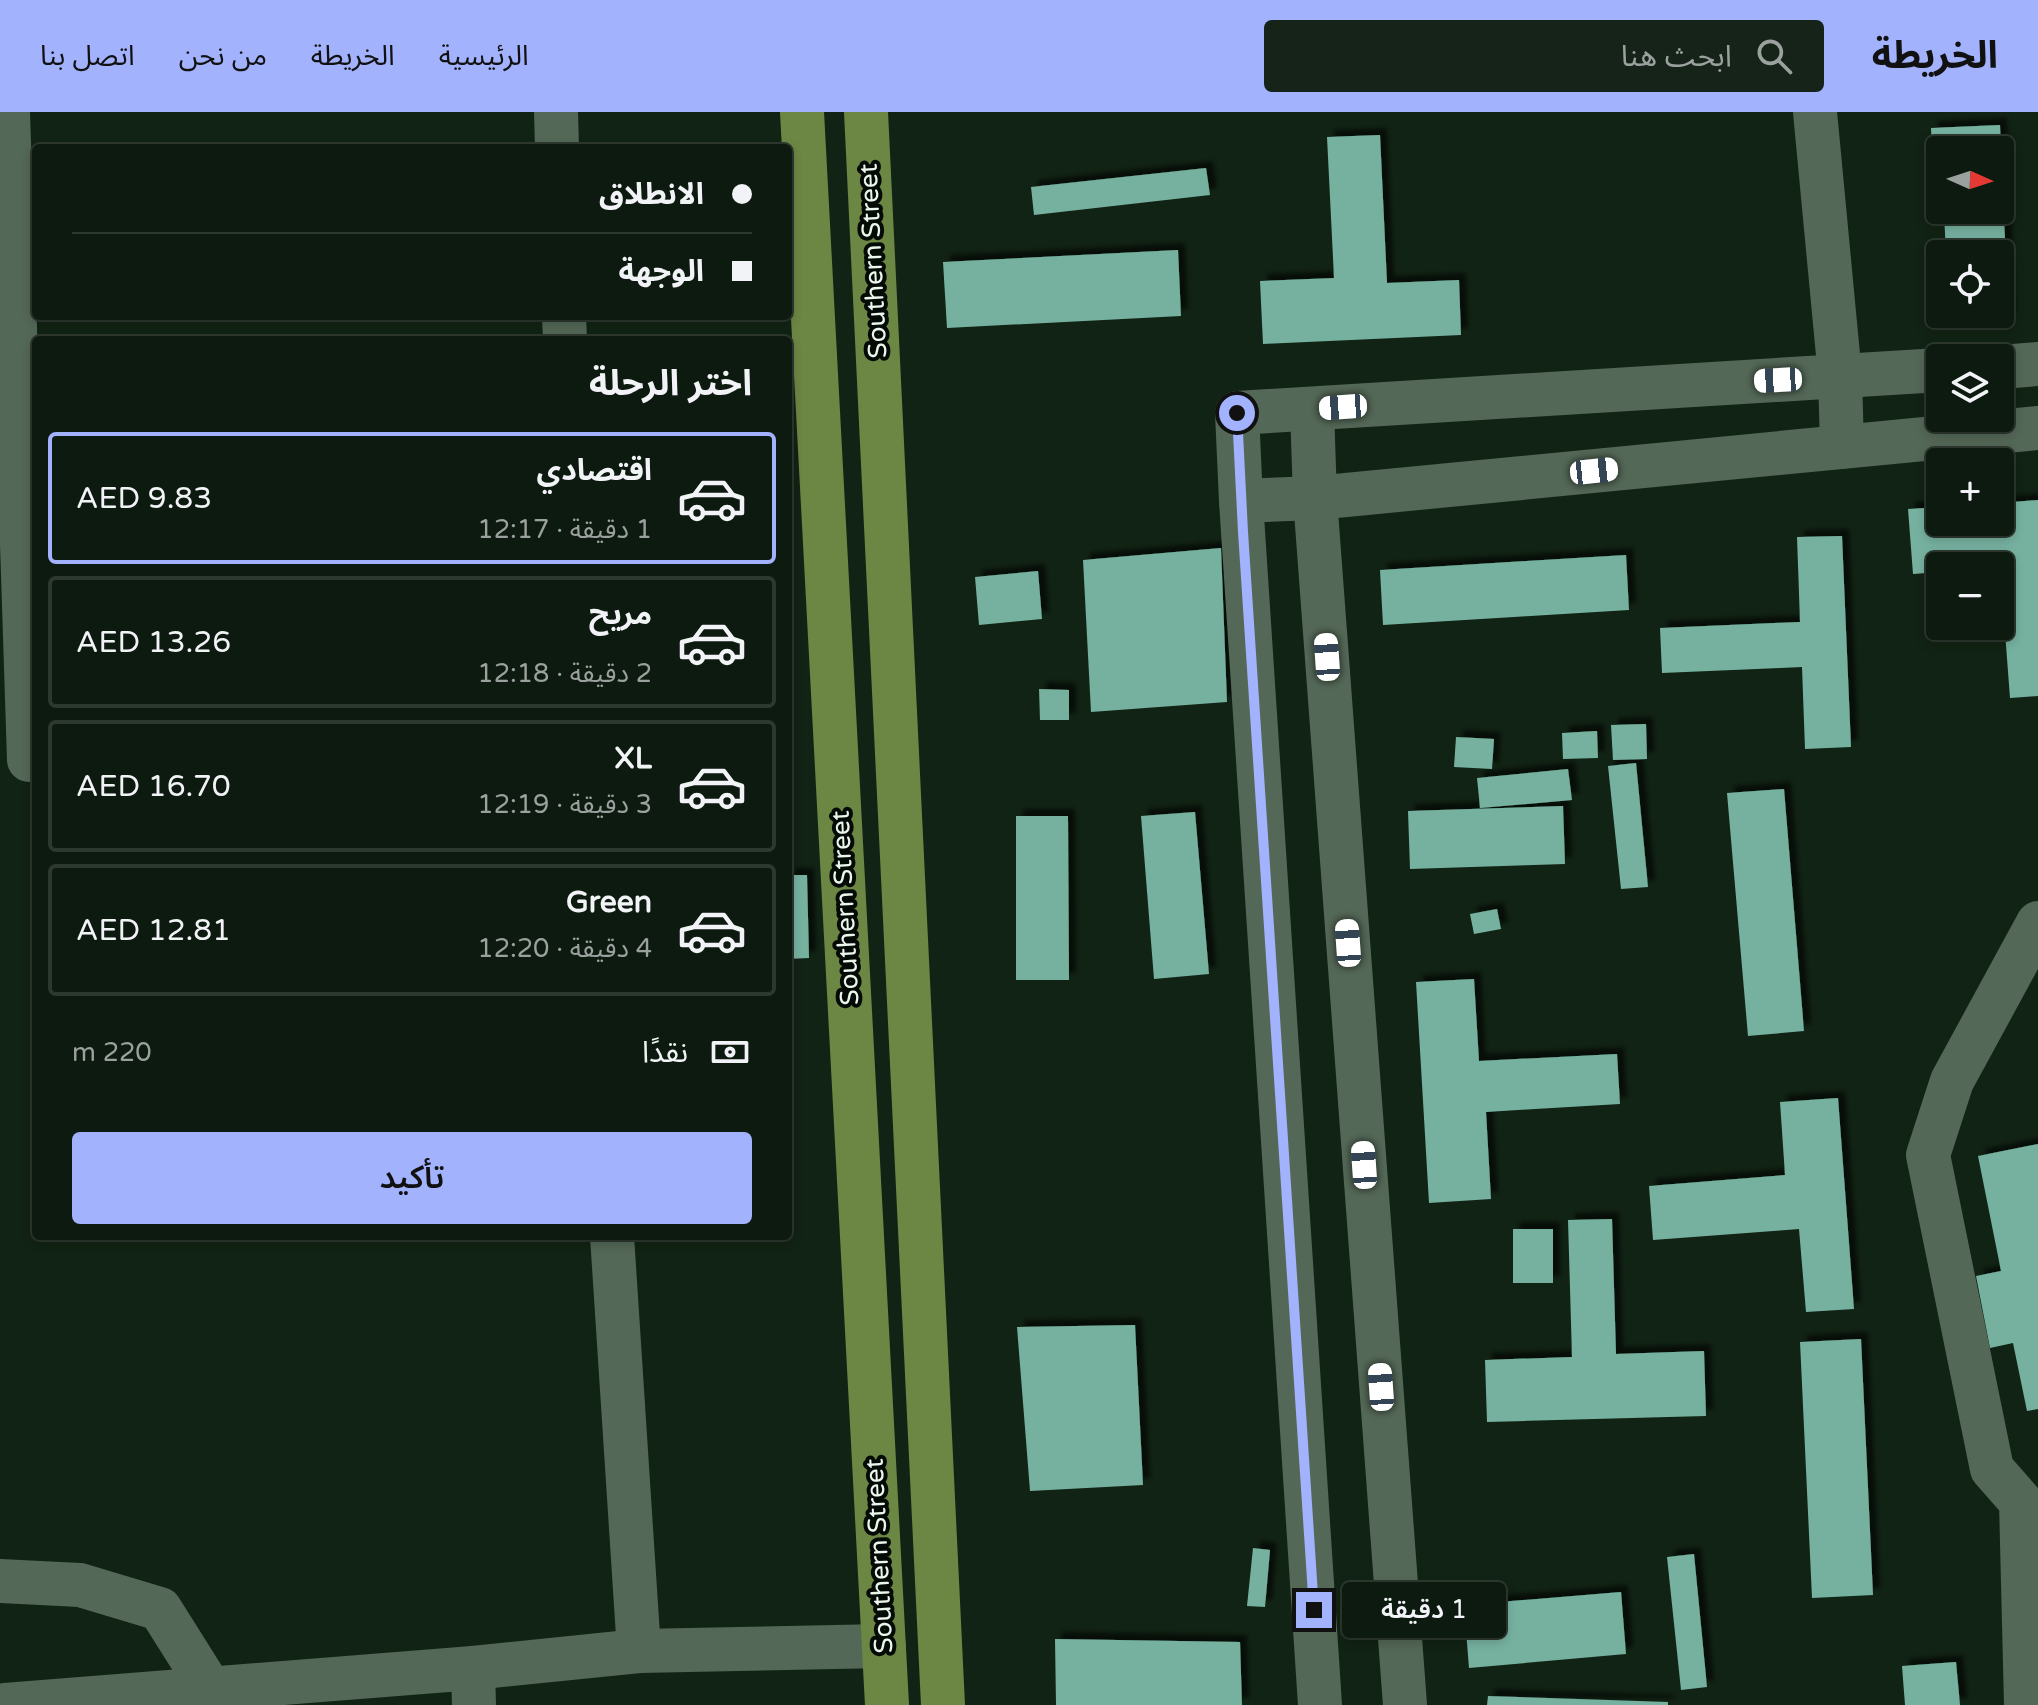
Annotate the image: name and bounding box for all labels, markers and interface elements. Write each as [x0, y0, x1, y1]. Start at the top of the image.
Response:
search box [1264, 20, 1824, 92]
text: الخريطة [1872, 33, 1998, 79]
icon: search [1752, 34, 1796, 78]
text: ابحث هنا [1621, 38, 1732, 75]
text: اتصل بنا [40, 39, 135, 73]
text: من نحن [179, 39, 267, 73]
text: الخريطة [311, 39, 395, 73]
text: الرئيسية [439, 39, 529, 73]
north arrow [1926, 136, 2014, 224]
map controls [1926, 136, 2014, 640]
street label: Southern Street [852, 163, 894, 359]
text: الانطلاق [599, 176, 704, 213]
button: locate [1926, 240, 2014, 328]
text: الوجهة [619, 253, 704, 290]
button: layers [1926, 344, 2014, 432]
text: اختر الرحلة [589, 362, 752, 405]
car [1753, 367, 1803, 393]
car [1318, 393, 1368, 421]
route start [1219, 395, 1255, 431]
button: + [1926, 448, 2014, 536]
text: اقتصادي [537, 452, 652, 489]
car [1569, 457, 1619, 485]
icon: car [676, 462, 748, 534]
text: AED 9.83 [76, 480, 212, 517]
text: 1 دقيقة · 12:17 [477, 514, 652, 545]
button: − [1926, 552, 2014, 640]
text: مريح [589, 596, 652, 633]
icon: car [676, 606, 748, 678]
text: AED 13.26 [76, 624, 231, 661]
car [1313, 632, 1341, 682]
text: 2 دقيقة · 12:18 [477, 658, 652, 689]
text: XL [615, 740, 652, 777]
icon: car [676, 750, 748, 822]
text: AED 16.70 [76, 768, 231, 805]
text: 3 دقيقة · 12:19 [477, 789, 652, 820]
street label: Southern Street [824, 810, 866, 1006]
text: Green [566, 884, 652, 921]
icon: car [676, 894, 748, 966]
text: AED 12.81 [76, 912, 231, 949]
car [1334, 918, 1362, 968]
text: 4 دقيقة · 12:20 [477, 933, 652, 964]
icon: cash [708, 1030, 752, 1074]
text: نقدًا [642, 1034, 688, 1071]
text: 220 m [72, 1037, 152, 1068]
button: تأكيد [72, 1132, 752, 1224]
car [1350, 1140, 1378, 1190]
car [1367, 1362, 1395, 1412]
street label: Southern Street [858, 1458, 900, 1654]
callout: 1 دقيقة [1342, 1582, 1506, 1638]
route end [1296, 1592, 1332, 1628]
text: 1 دقيقة [1381, 1594, 1467, 1625]

